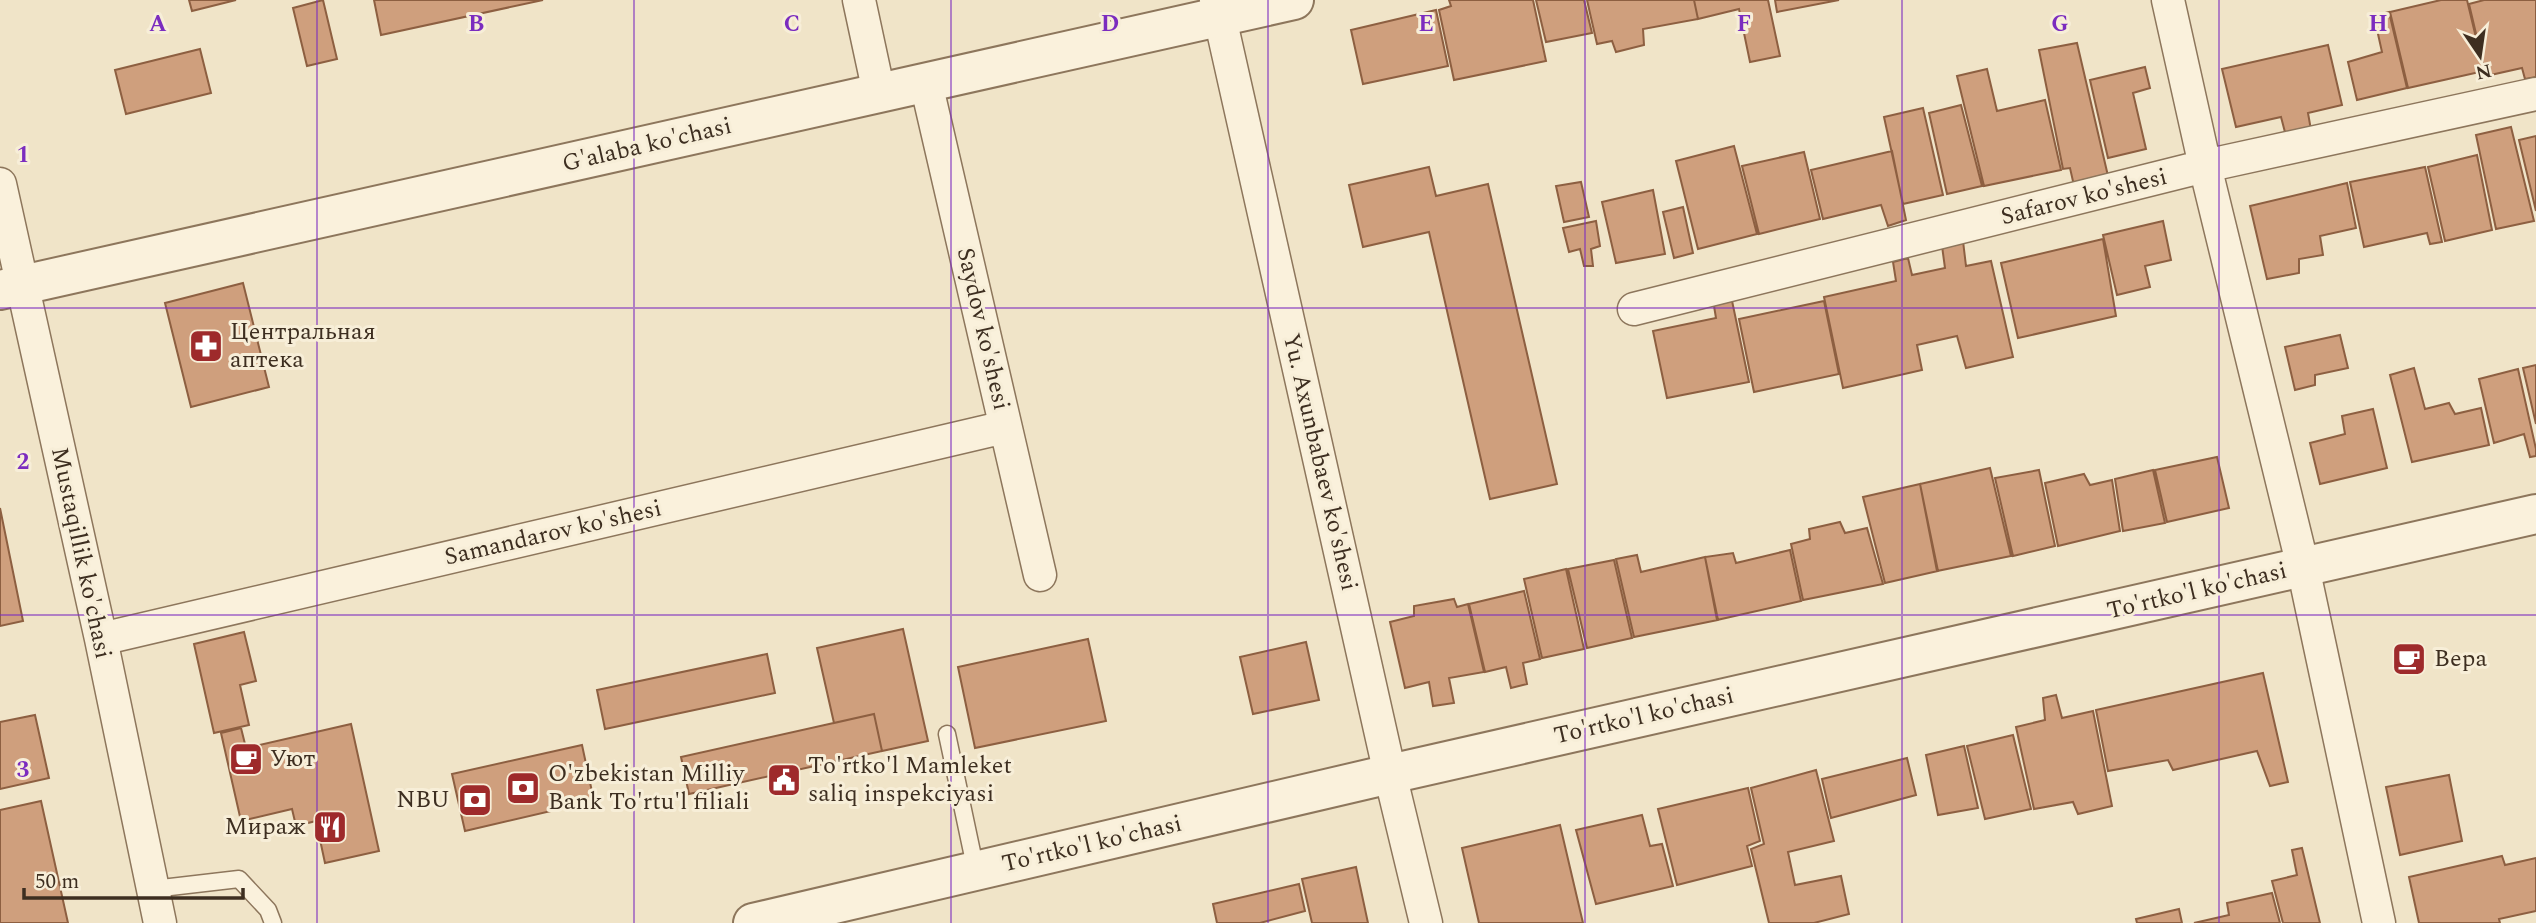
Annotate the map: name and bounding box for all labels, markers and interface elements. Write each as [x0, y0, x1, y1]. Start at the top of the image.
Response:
text: A [149, 7, 167, 42]
text: B [468, 7, 484, 42]
text: C [784, 7, 800, 42]
text: D [1101, 7, 1119, 42]
text: E [1418, 7, 1434, 42]
text: F [1737, 7, 1751, 42]
text: G [2051, 7, 2069, 42]
text: H [2368, 7, 2388, 42]
north arrow [2445, 21, 2515, 91]
text: N [2473, 55, 2494, 87]
street label: G'alaba ko'chasi [559, 108, 735, 182]
text: 1 [17, 138, 29, 173]
street label: Safarov ko'shesi [1997, 159, 2171, 235]
street label: Saydov ko'shesi [947, 244, 1019, 414]
place label: Центральная аптека [230, 314, 376, 378]
pharmacy icon: Центральная аптека [187, 327, 225, 365]
street label: Yu. Axunbabaev ko'shesi [1273, 330, 1367, 594]
street label: Mustaqillik ko'chasi [41, 444, 121, 662]
text: 2 [17, 445, 30, 480]
street label: Samandarov ko'shesi [441, 490, 665, 576]
street label: To'rtko'l ko'chasi [2103, 553, 2291, 629]
cafe icon: Вера [2390, 640, 2428, 678]
place label: Вера [2434, 641, 2487, 677]
street label: To'rtko'l ko'chasi [1550, 678, 1738, 754]
cafe icon: Уют [227, 740, 265, 778]
place label: Уют [270, 741, 316, 777]
place label: To'rtko'l Mamleket saliq inspekciyasi [808, 748, 1012, 812]
text: 3 [17, 753, 30, 788]
place label: O'zbekistan Milliy Bank To'rtu'l filiali [548, 756, 750, 820]
public building icon: To'rtko'l Mamleket saliq inspekciyasi [765, 761, 803, 799]
bank icon: O'zbekistan Milliy Bank To'rtu'l filiali [504, 769, 542, 807]
bank icon: NBU [456, 781, 494, 819]
place label: NBU [396, 782, 450, 818]
street label: To'rtko'l ko'chasi [998, 806, 1186, 882]
restaurant icon: Мираж [311, 808, 349, 846]
place label: Мираж [225, 809, 306, 845]
scale bar [24, 856, 243, 900]
text: 50 m [35, 866, 79, 898]

